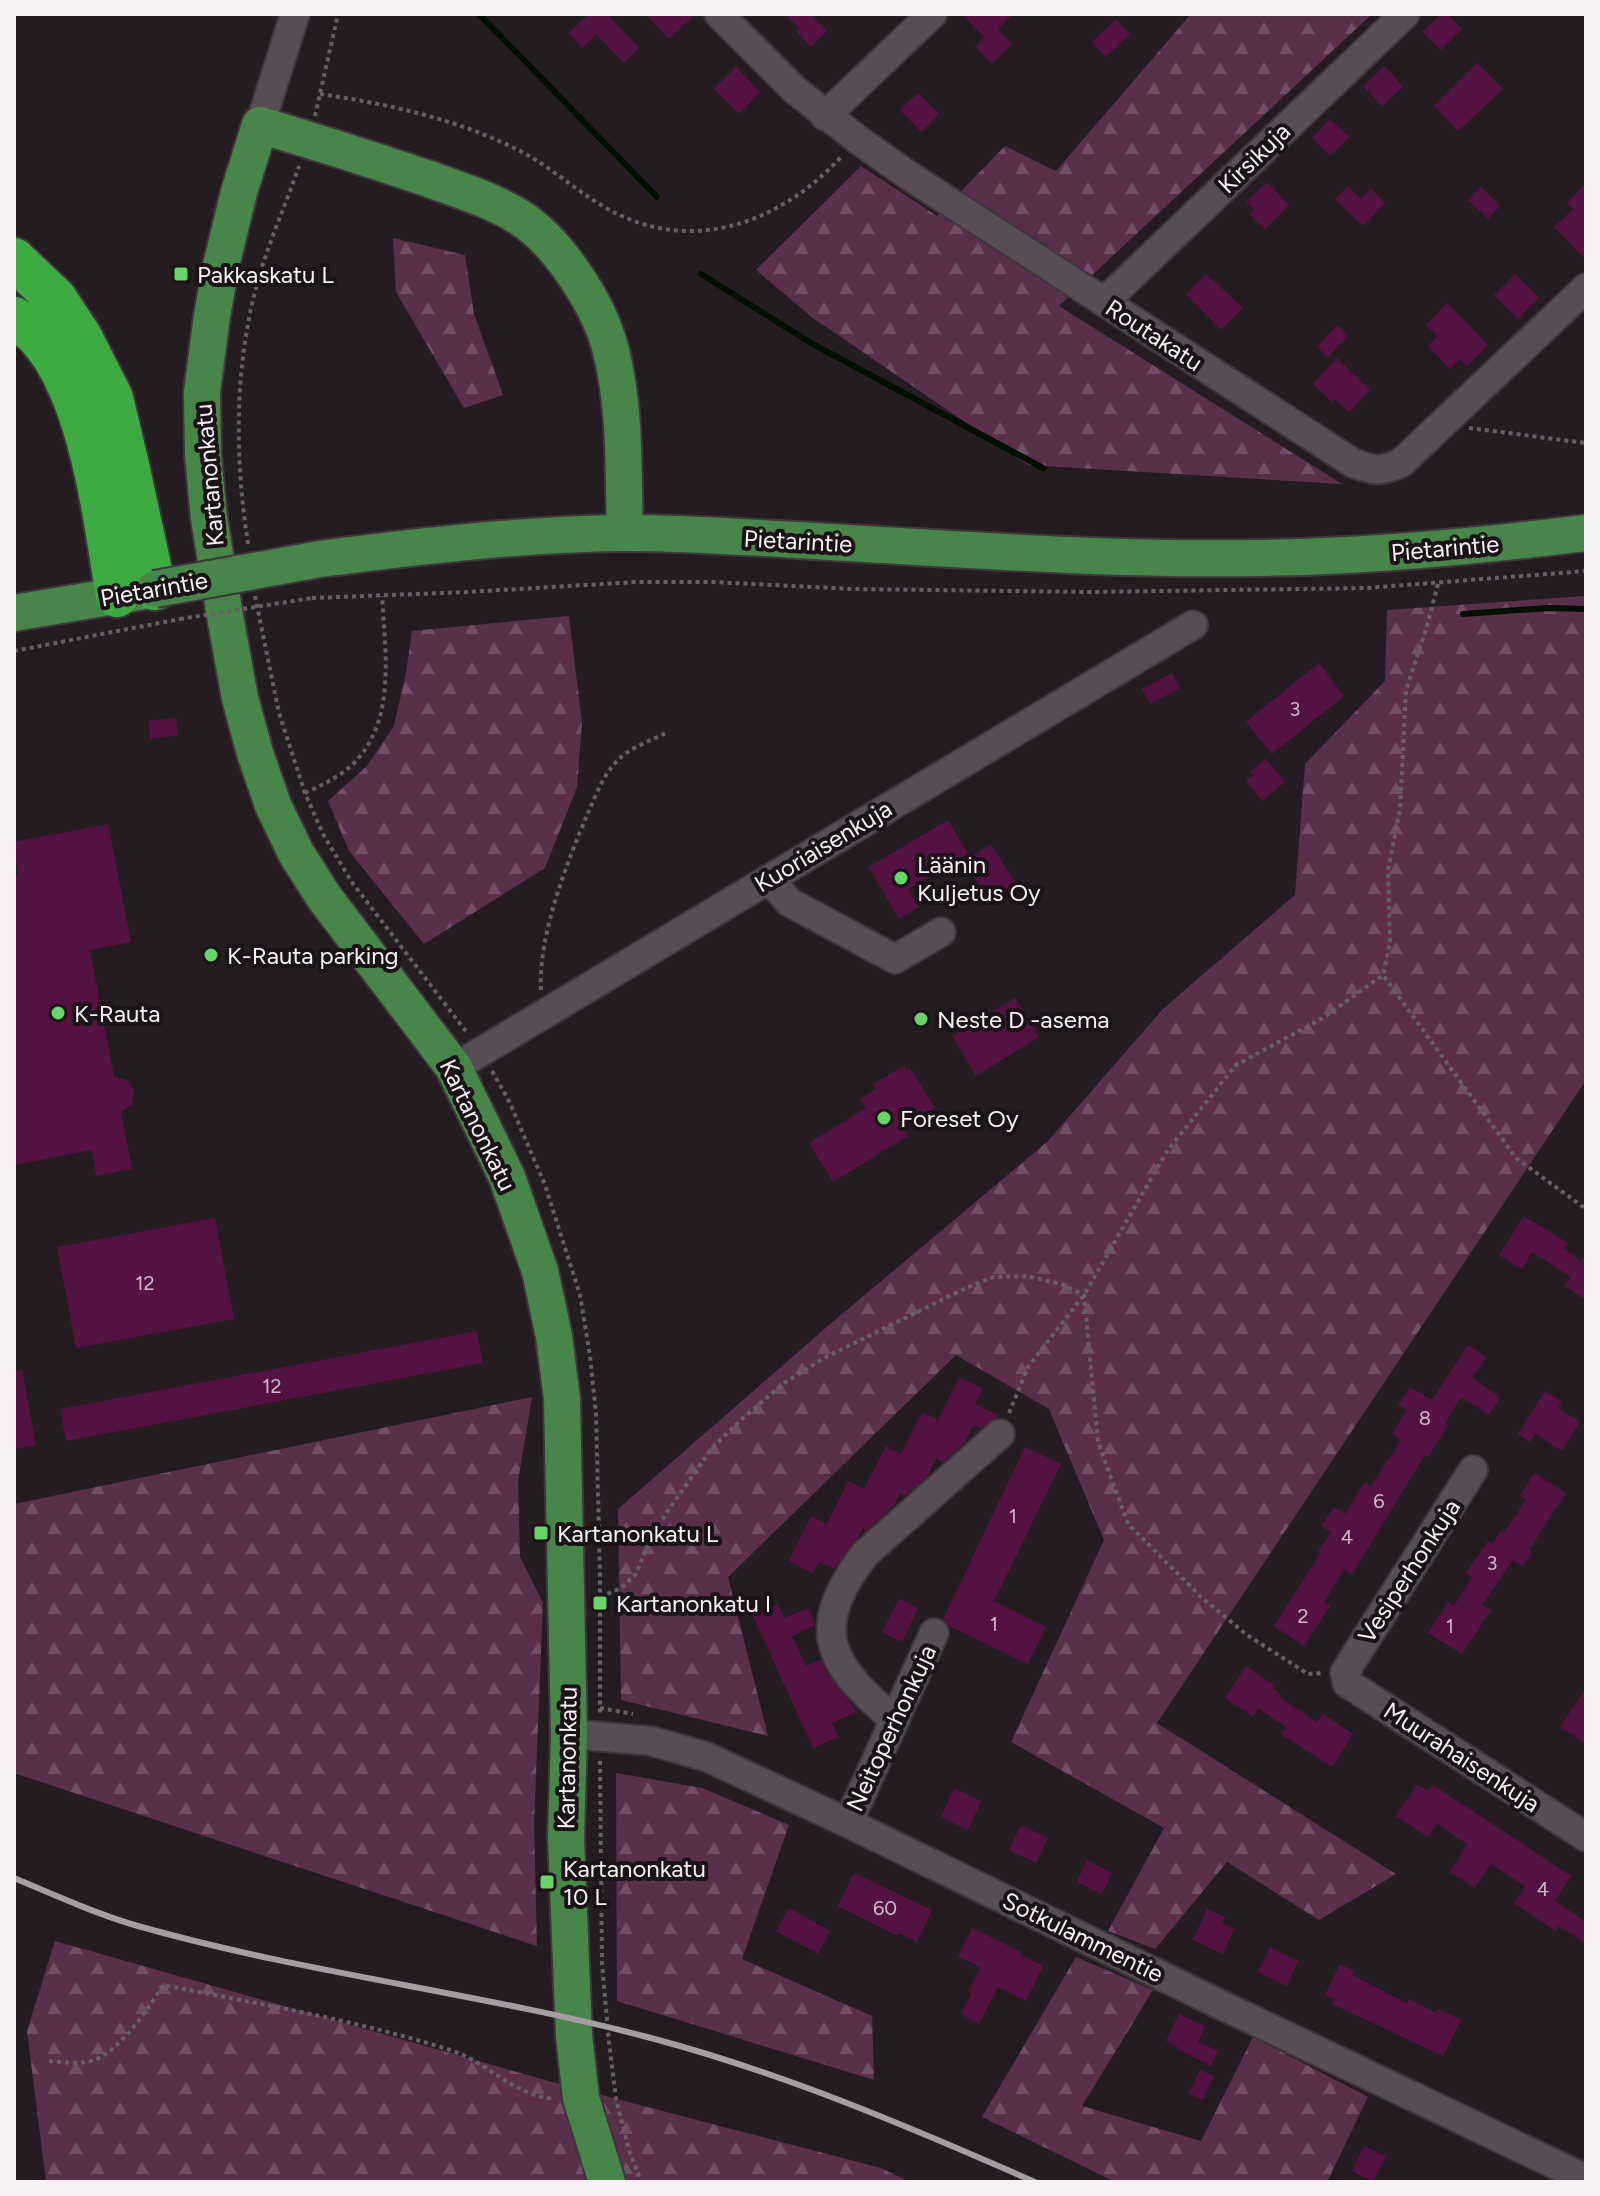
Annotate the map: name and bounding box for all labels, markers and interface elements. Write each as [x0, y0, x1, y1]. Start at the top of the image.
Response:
street label: Kirsikuja [1212, 117, 1296, 199]
place label: Pakkaskatu L [197, 260, 334, 289]
marker: Pakkaskatu L [172, 265, 190, 283]
street label: Routakatu [1100, 293, 1208, 377]
street label: Kartanonkatu [188, 403, 230, 547]
street label: Pietarintie [743, 524, 853, 558]
street label: Pietarintie [1390, 529, 1500, 567]
street label: Pietarintie [98, 565, 210, 613]
house number: 3 [1290, 697, 1300, 721]
street label: Kuoriaisenkuja [749, 794, 897, 898]
place label: Läänin Kuljetus Oy [917, 850, 1041, 907]
marker: Läänin Kuljetus Oy [892, 869, 910, 887]
place label: K-Rauta parking [227, 941, 399, 970]
marker: K-Rauta parking [202, 946, 220, 964]
place label: K-Rauta [74, 999, 161, 1028]
marker: K-Rauta [49, 1004, 67, 1022]
place label: Neste D -asema [937, 1005, 1110, 1034]
marker: Neste D -asema [912, 1010, 930, 1028]
street label: Kartanonkatu [434, 1054, 522, 1196]
place label: Foreset Oy [900, 1104, 1019, 1133]
marker: Foreset Oy [875, 1109, 893, 1127]
house number: 12 [135, 1271, 155, 1295]
house number: 12 [262, 1374, 282, 1398]
house number: 8 [1419, 1406, 1431, 1430]
house number: 6 [1373, 1489, 1385, 1513]
street label: Vesiperhonkuja [1352, 1494, 1466, 1648]
house number: 1 [1009, 1504, 1017, 1528]
place label: Kartanonkatu L [557, 1519, 719, 1548]
marker: Kartanonkatu L [532, 1524, 550, 1542]
house number: 4 [1341, 1525, 1353, 1549]
house number: 3 [1487, 1551, 1497, 1575]
place label: Kartanonkatu I [616, 1589, 771, 1618]
marker: Kartanonkatu I [591, 1594, 609, 1612]
house number: 2 [1297, 1604, 1309, 1628]
house number: 1 [990, 1612, 998, 1636]
house number: 1 [1446, 1614, 1454, 1638]
street label: Neitoperhonkuja [840, 1640, 942, 1816]
street label: Kartanonkatu [551, 1686, 583, 1830]
street label: Muurahaisenkuja [1379, 1696, 1545, 1818]
place label: Kartanonkatu 10 L [563, 1854, 706, 1911]
marker: Kartanonkatu 10 L [538, 1873, 556, 1891]
house number: 4 [1537, 1877, 1549, 1901]
street label: Sotkulammentie [998, 1886, 1168, 1988]
house number: 60 [873, 1896, 897, 1920]

